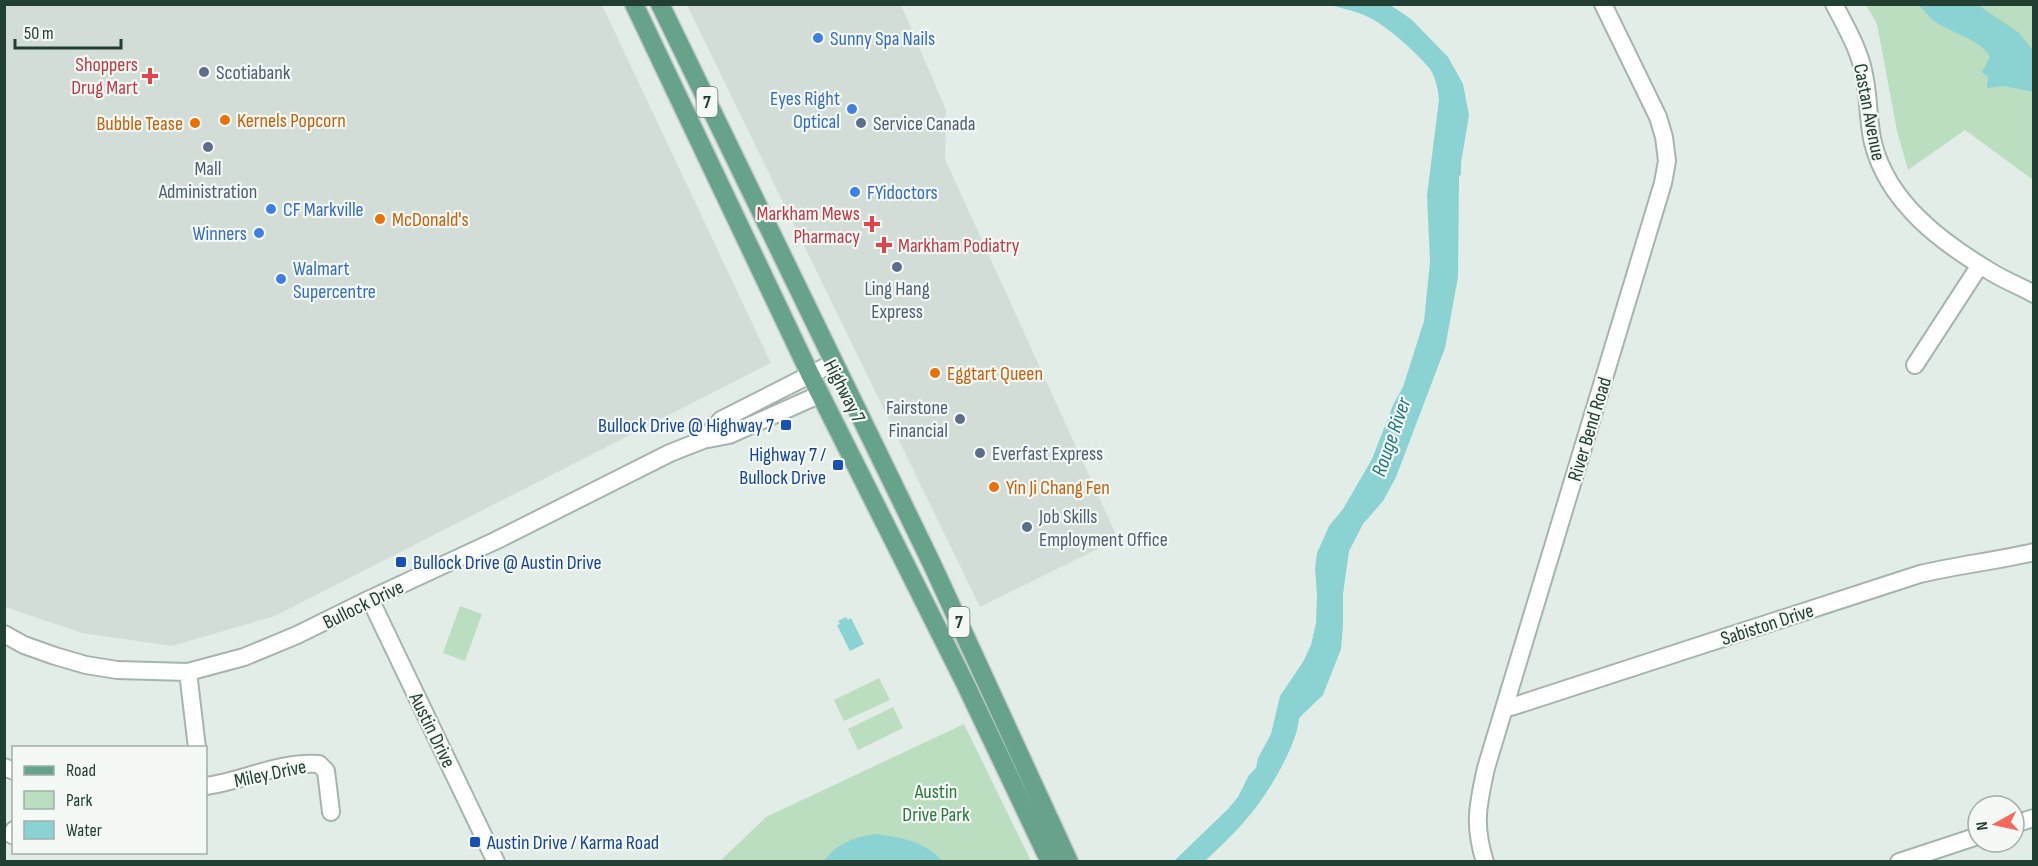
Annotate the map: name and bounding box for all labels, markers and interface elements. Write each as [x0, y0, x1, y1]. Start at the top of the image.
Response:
scale bar [15, 12, 122, 50]
text: 50 m [24, 23, 54, 44]
place label: Sunny Spa Nails [830, 27, 935, 51]
marker: Sunny Spa Nails [811, 31, 825, 45]
place label: Shoppers Drug Mart [71, 53, 138, 100]
place label: Scotiabank [216, 61, 291, 85]
street label: Castan Avenue [1848, 62, 1890, 163]
marker: Scotiabank [197, 65, 211, 79]
marker: Shoppers Drug Mart [143, 69, 157, 83]
road number: 7 [696, 87, 718, 117]
place label: Eyes Right Optical [770, 87, 840, 134]
marker: Eyes Right Optical [845, 102, 859, 116]
place label: Kernels Popcorn [237, 109, 346, 133]
place label: Bubble Tease [96, 112, 183, 136]
place label: Service Canada [873, 112, 975, 136]
marker: Kernels Popcorn [218, 113, 232, 127]
marker: Bubble Tease [188, 116, 202, 130]
marker: Service Canada [854, 116, 868, 130]
marker: Mall Administration [201, 140, 215, 154]
place label: Mall Administration [158, 157, 257, 204]
place label: FYidoctors [867, 181, 938, 205]
marker: FYidoctors [848, 185, 862, 199]
place label: CF Markville [283, 198, 364, 222]
marker: CF Markville [264, 202, 278, 216]
place label: Markham Mews Pharmacy [757, 202, 860, 249]
place label: McDonald's [392, 208, 469, 232]
marker: McDonald's [373, 212, 387, 226]
marker: Markham Mews Pharmacy [865, 217, 879, 231]
place label: Winners [192, 222, 247, 246]
marker: Winners [252, 226, 266, 240]
place label: Markham Podiatry [898, 234, 1020, 258]
marker: Markham Podiatry [875, 236, 893, 254]
place label: Walmart Supercentre [293, 257, 376, 304]
marker: Ling Hang Express [890, 260, 904, 274]
marker: Walmart Supercentre [274, 272, 288, 286]
place label: Ling Hang Express [864, 277, 930, 324]
street label: Highway 7 [818, 356, 870, 427]
place label: Eggtart Queen [947, 362, 1043, 386]
marker: Eggtart Queen [928, 366, 942, 380]
street label: River Bend Road [1563, 374, 1617, 484]
water label: Rouge River [1366, 394, 1417, 480]
place label: Fairstone Financial [886, 396, 948, 443]
marker: Fairstone Financial [953, 412, 967, 426]
place label: Bullock Drive @ Highway 7 [598, 414, 774, 438]
marker: Bullock Drive @ Highway 7 [779, 418, 793, 432]
place label: Everfast Express [992, 442, 1103, 466]
place label: Highway 7 / Bullock Drive [739, 443, 826, 490]
marker: Everfast Express [973, 446, 987, 460]
marker: Highway 7 / Bullock Drive [831, 458, 845, 472]
place label: Yin Ji Chang Fen [1006, 476, 1110, 500]
marker: Yin Ji Chang Fen [987, 480, 1001, 494]
place label: Job Skills Employment Office [1038, 505, 1168, 552]
marker: Job Skills Employment Office [1020, 520, 1034, 534]
place label: Bullock Drive @ Austin Drive [413, 551, 602, 575]
marker: Bullock Drive @ Austin Drive [394, 555, 408, 569]
street label: Bullock Drive [319, 575, 408, 635]
street label: Sabiston Drive [1718, 599, 1817, 651]
road number: 7 [948, 607, 970, 637]
street label: Austin Drive [403, 688, 461, 772]
legend [12, 746, 207, 854]
street label: Miley Drive [232, 755, 308, 793]
text: Road [66, 760, 96, 781]
park label: Austin Drive Park [902, 780, 970, 827]
text: Park [66, 790, 92, 811]
north arrow [1966, 794, 2026, 854]
text: Water [66, 820, 102, 841]
text: N [1973, 820, 1993, 831]
place label: Austin Drive / Karma Road [486, 831, 659, 855]
marker: Austin Drive / Karma Road [468, 835, 482, 849]

